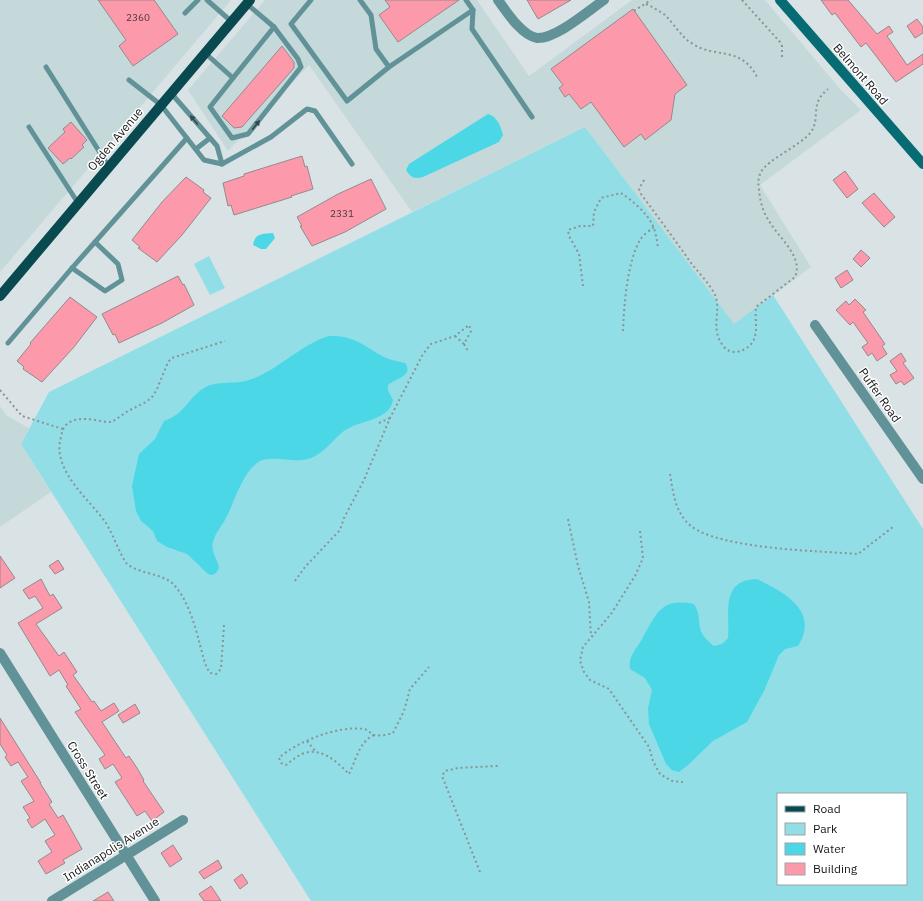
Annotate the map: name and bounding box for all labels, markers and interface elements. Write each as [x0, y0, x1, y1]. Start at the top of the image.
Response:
house number: 2360 [126, 11, 150, 24]
street label: Belmont Road [830, 40, 892, 108]
street label: Ogden Avenue [84, 104, 146, 174]
one-way arrow [190, 115, 199, 125]
one-way arrow [251, 119, 260, 130]
house number: 2331 [330, 207, 354, 220]
street label: Puffer Road [856, 365, 904, 425]
street label: Cross Street [64, 738, 112, 802]
legend [777, 793, 907, 885]
text: Road [813, 801, 841, 816]
street label: Indianapolis Avenue [60, 813, 162, 884]
text: Park [813, 821, 838, 836]
text: Water [813, 841, 846, 856]
text: Building [813, 861, 858, 876]

